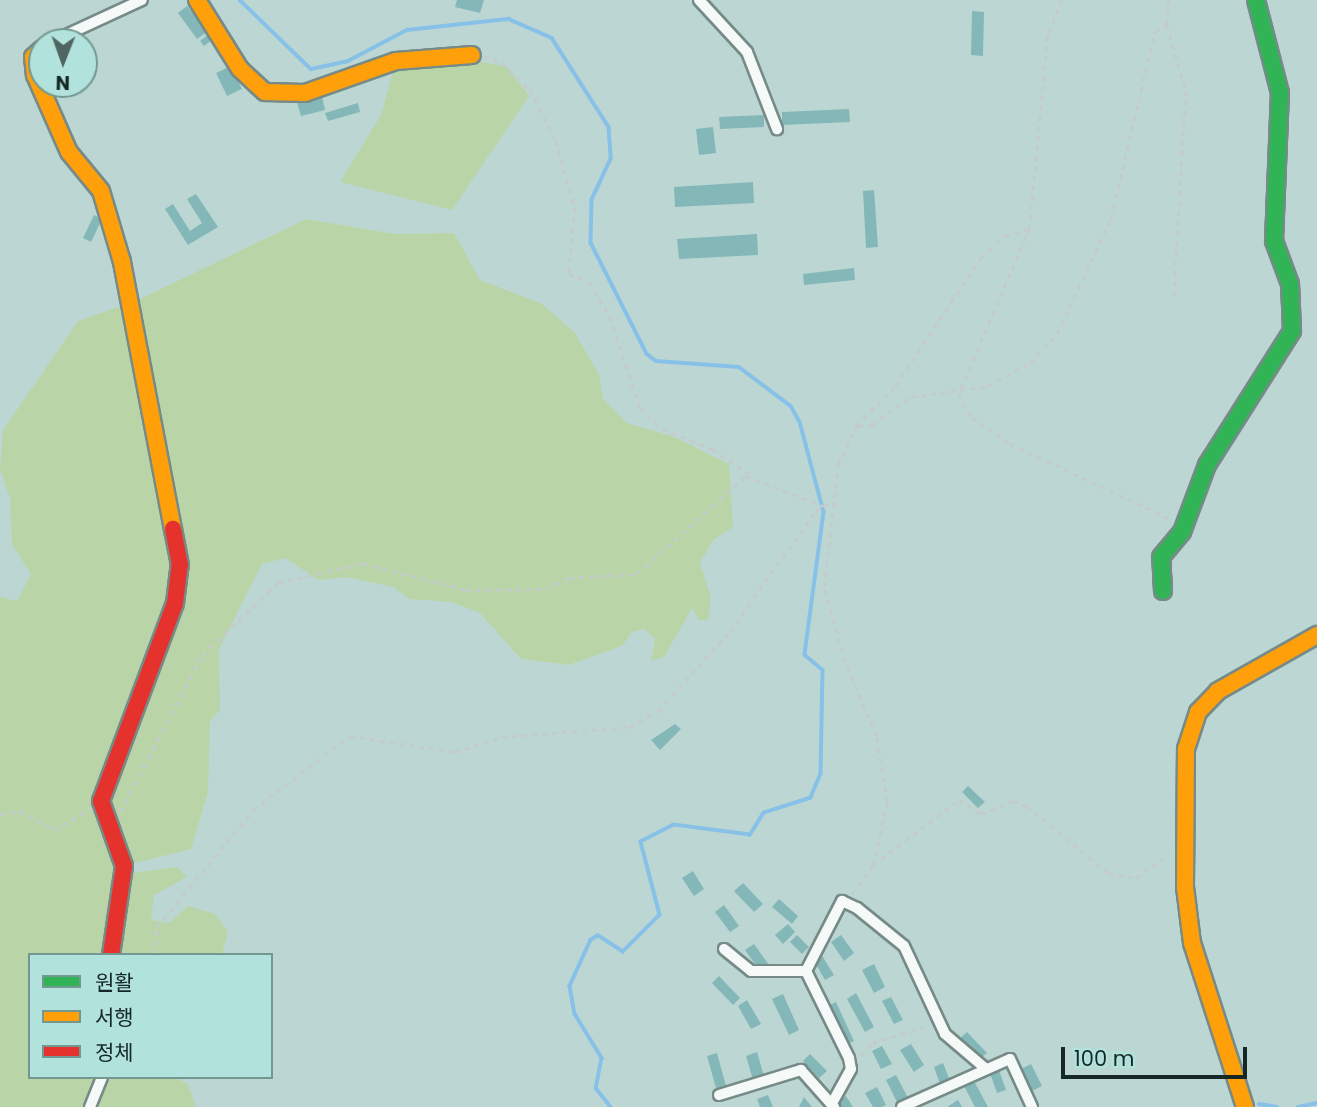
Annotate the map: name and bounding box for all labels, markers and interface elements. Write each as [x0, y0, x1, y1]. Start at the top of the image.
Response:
north arrow [28, 28, 98, 98]
text: N [55, 69, 70, 96]
legend [28, 953, 273, 1079]
text: 원활 [95, 968, 134, 997]
text: 서행 [95, 1003, 134, 1032]
scale bar [1065, 1034, 1250, 1078]
text: 정체 [95, 1038, 134, 1067]
text: 100 m [1074, 1044, 1134, 1073]

